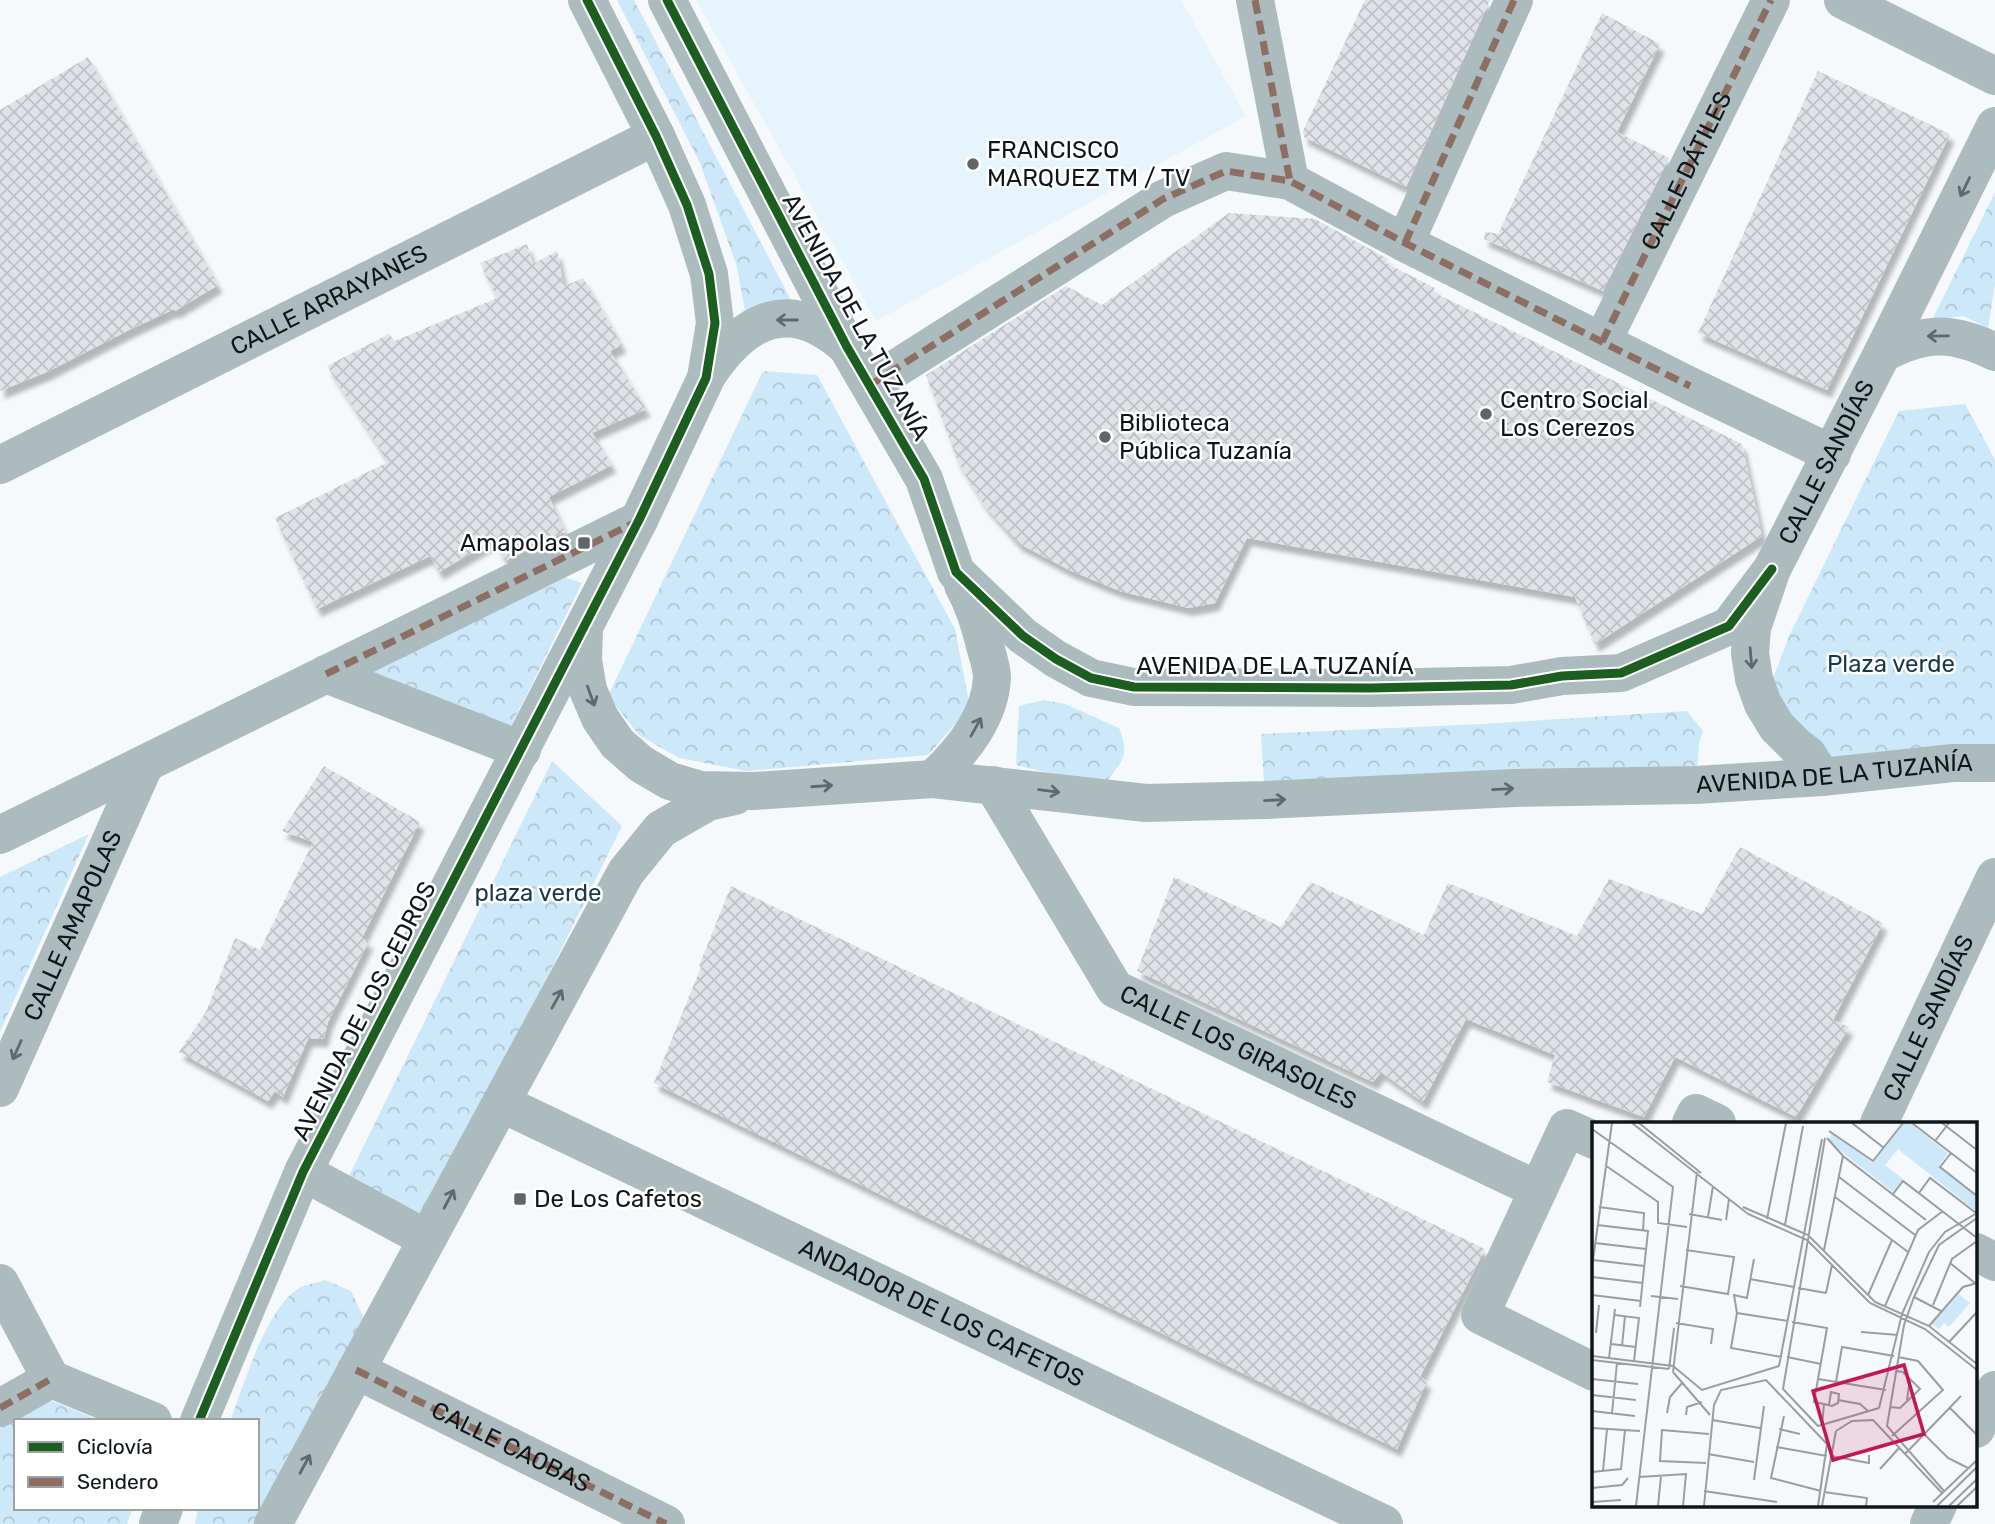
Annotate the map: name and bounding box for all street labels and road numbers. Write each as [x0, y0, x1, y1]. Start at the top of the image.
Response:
street label: CALLE DÁTILES [1636, 87, 1738, 255]
street label: AVENIDA DE LA TUZANÍA [776, 189, 936, 445]
street label: CALLE ARRAYANES [226, 239, 432, 361]
street label: CALLE SANDÍAS [1773, 375, 1880, 549]
street label: AVENIDA DE LA TUZANÍA [1136, 652, 1414, 680]
street label: AVENIDA DE LA TUZANÍA [1695, 749, 1973, 799]
street label: CALLE AMAPOLAS [18, 826, 128, 1025]
street label: AVENIDA DE LOS CEDROS [286, 877, 442, 1145]
street label: CALLE SANDÍAS [1877, 930, 1980, 1106]
street label: CALLE LOS GIRASOLES [1115, 979, 1361, 1116]
street label: ANDADOR DE LOS CAFETOS [795, 1233, 1088, 1393]
street label: CALLE CAOBAS [427, 1396, 595, 1498]

